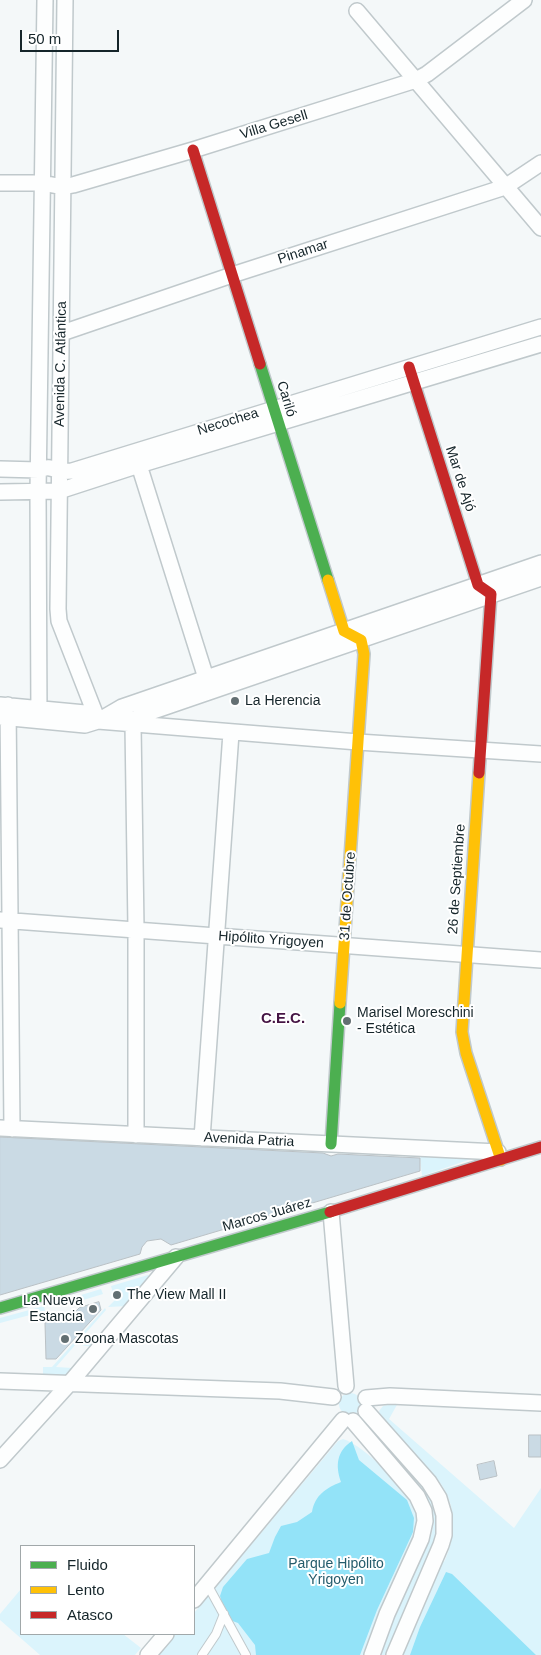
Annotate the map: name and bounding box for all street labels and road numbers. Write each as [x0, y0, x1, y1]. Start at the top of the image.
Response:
street label: Villa Gesell [238, 107, 310, 143]
street label: Pinamar [276, 236, 330, 268]
street label: Avenida C. Atlántica [52, 301, 70, 427]
street label: Cariló [273, 379, 299, 419]
street label: Necochea [195, 405, 261, 439]
street label: Mar de Ajó [442, 444, 478, 514]
street label: 26 de Septiembre [445, 823, 469, 935]
street label: 31 de Octubre [337, 851, 359, 941]
street label: Hipólito Yrigoyen [218, 928, 324, 952]
street label: Avenida Patria [203, 1129, 295, 1151]
street label: Marcos Juárez [221, 1194, 313, 1236]

